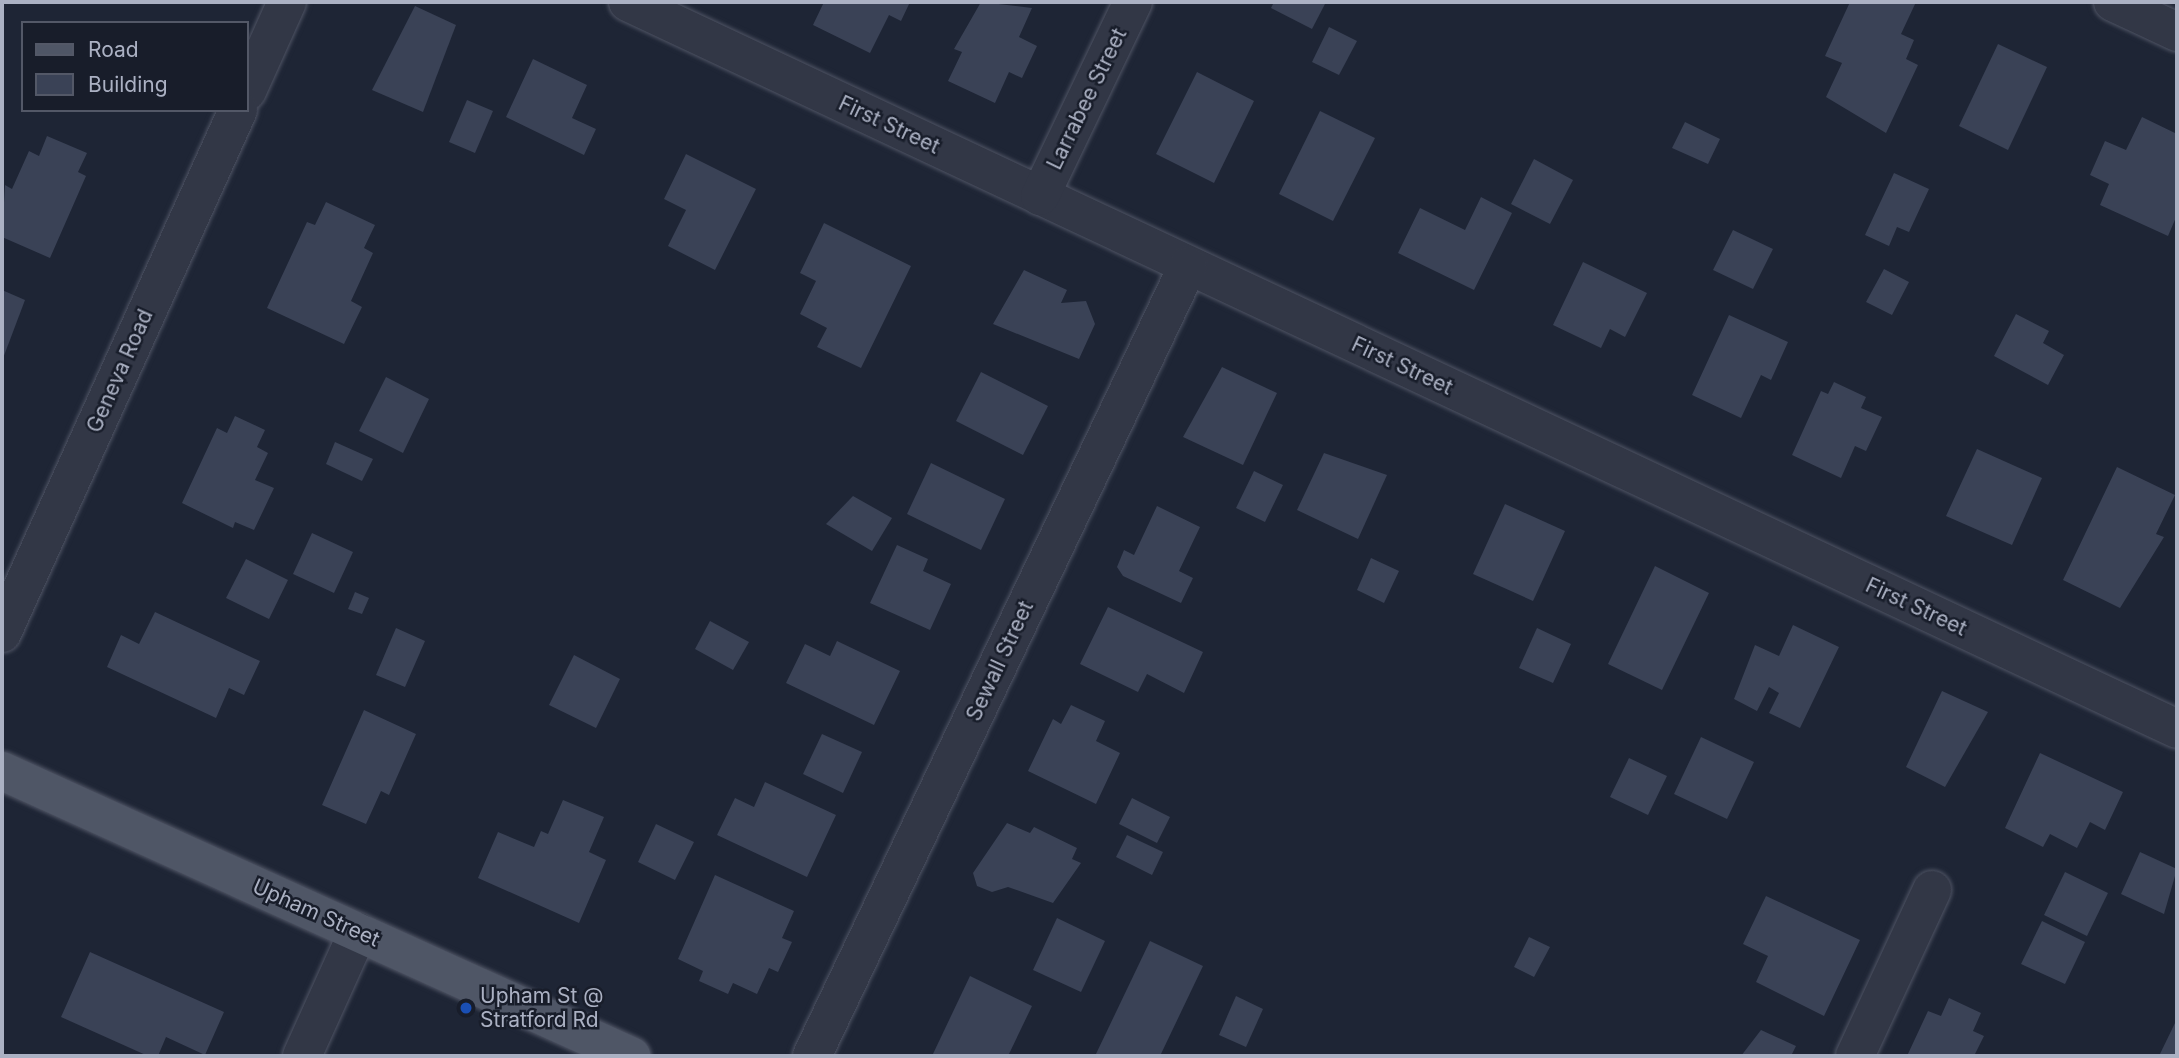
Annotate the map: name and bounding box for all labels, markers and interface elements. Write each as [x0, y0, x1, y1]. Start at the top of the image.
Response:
legend [21, 21, 248, 112]
street label: Larrabee Street [1042, 24, 1132, 174]
text: Road [88, 37, 139, 62]
text: Building [88, 72, 168, 97]
street label: First Street [835, 91, 943, 159]
street label: Geneva Road [82, 305, 158, 437]
street label: First Street [1348, 332, 1456, 400]
street label: First Street [1862, 573, 1970, 641]
street label: Sewall Street [961, 597, 1039, 725]
street label: Upham Street [249, 874, 383, 952]
place label: Upham St @ Stratford Rd [480, 983, 604, 1033]
marker: Upham St @ Stratford Rd [458, 1000, 474, 1016]

